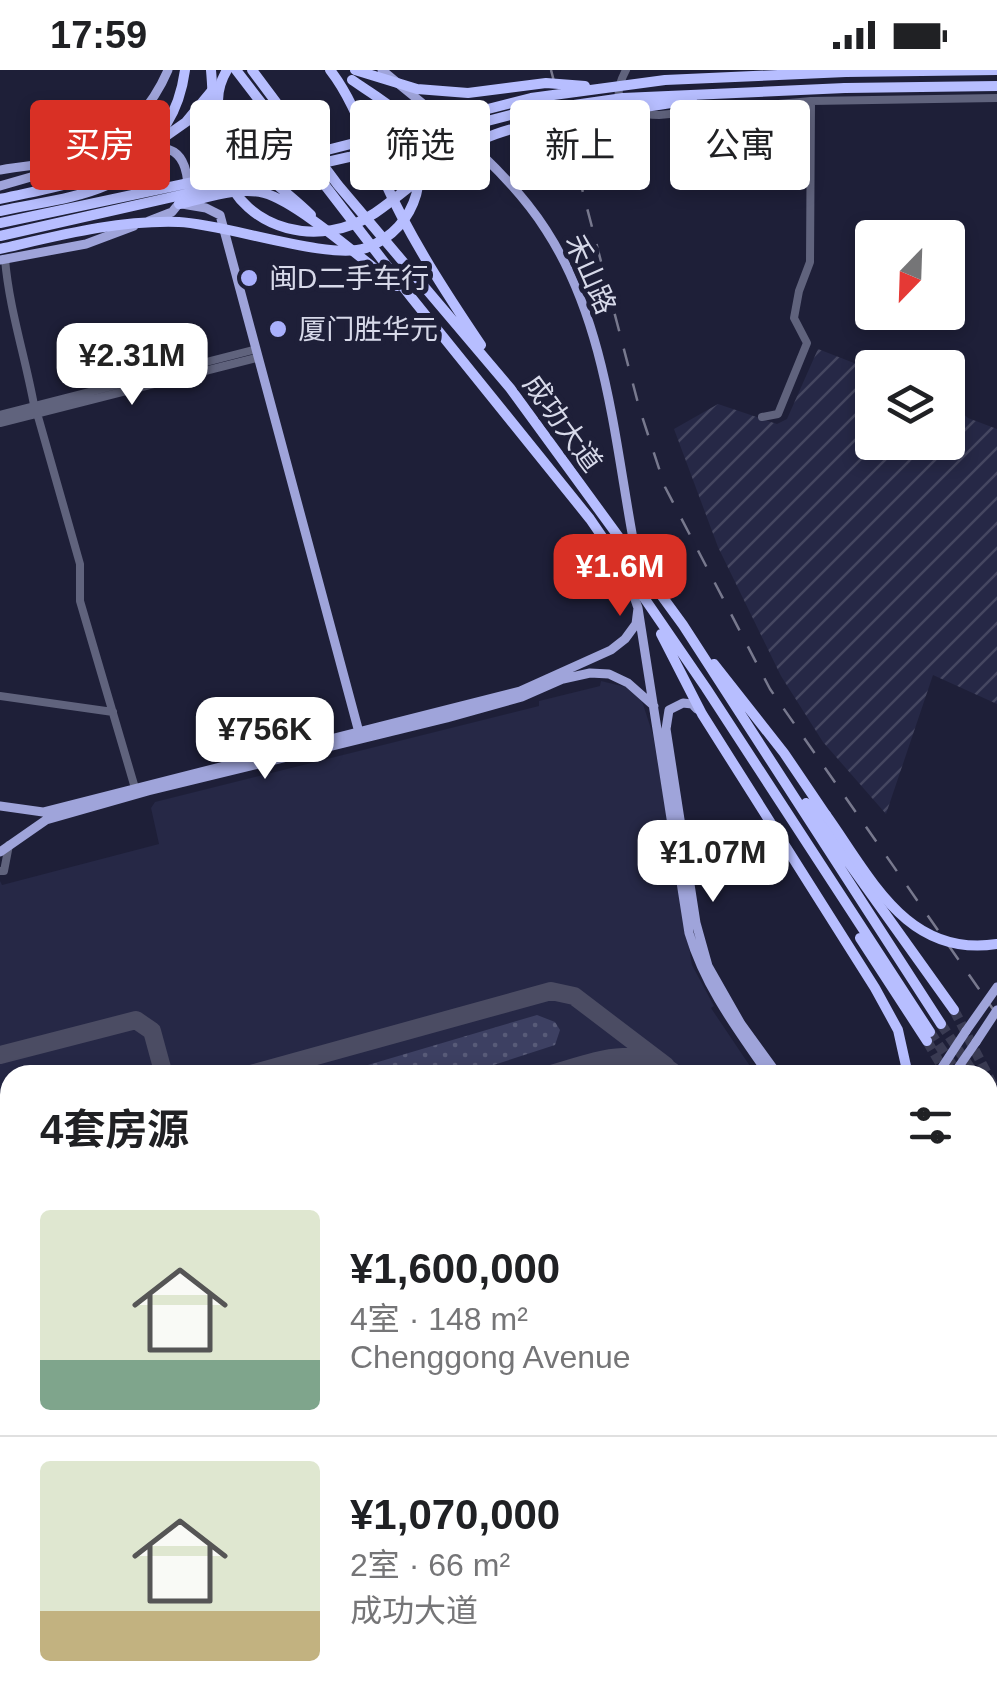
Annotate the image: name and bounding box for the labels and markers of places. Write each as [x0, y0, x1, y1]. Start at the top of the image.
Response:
place label: 闽D二手车行 [269, 263, 429, 294]
marker: 闽D二手车行 [238, 267, 260, 289]
place label: 厦门胜华元 [298, 314, 438, 345]
marker: 厦门胜华元 [267, 318, 289, 340]
pin: ¥2.31M [51, 323, 213, 408]
pin: ¥1.6M [550, 534, 690, 619]
pin: ¥756K [195, 697, 335, 782]
pin: ¥1.07M [632, 820, 794, 905]

